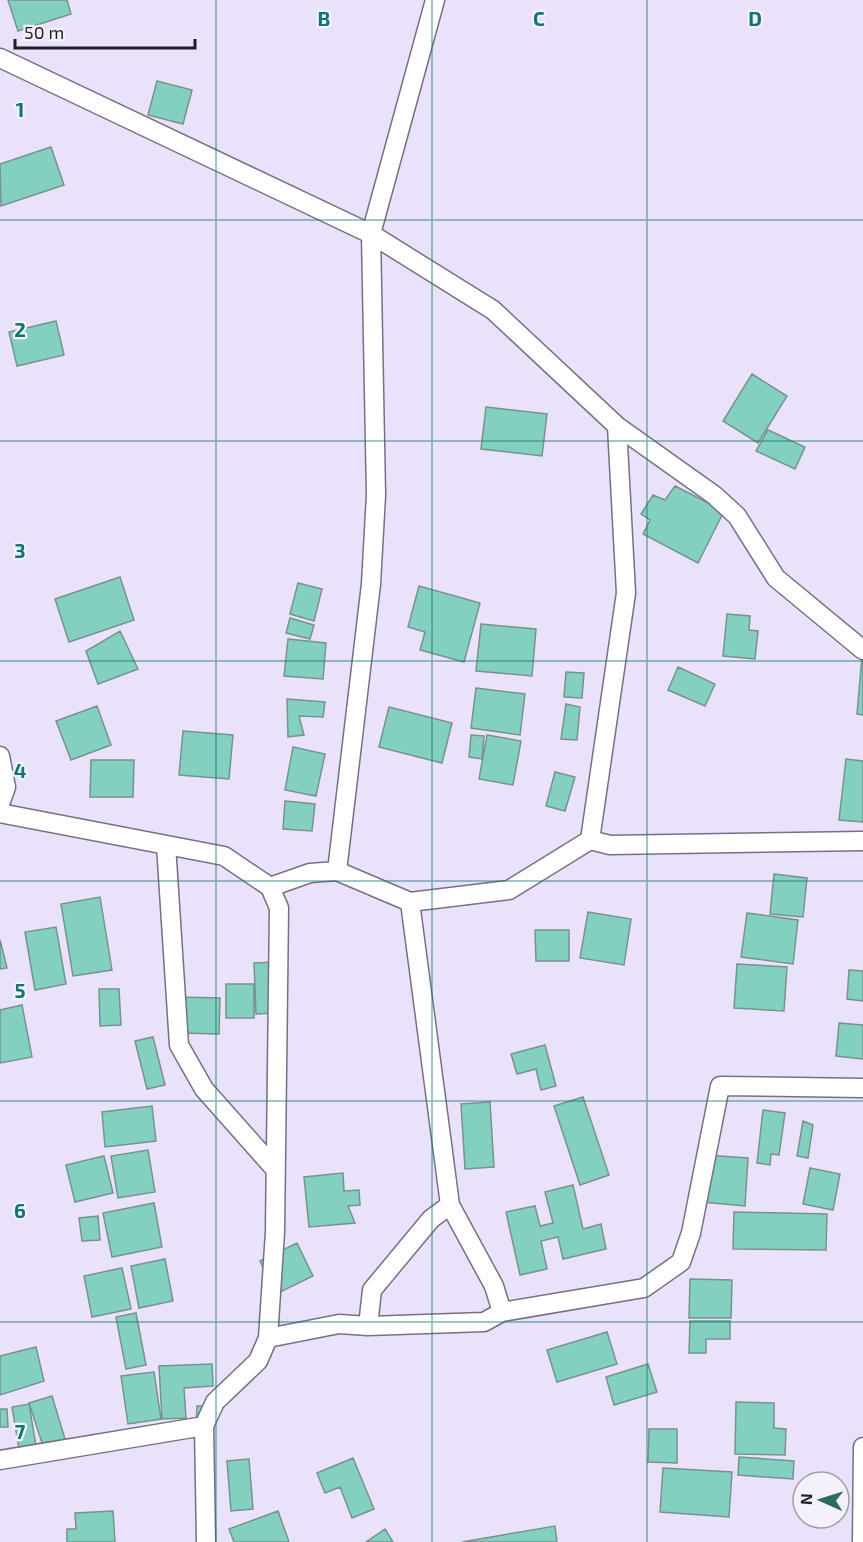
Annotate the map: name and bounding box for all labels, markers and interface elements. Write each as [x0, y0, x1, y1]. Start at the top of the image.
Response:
text: B [318, 6, 330, 30]
text: C [533, 6, 545, 30]
text: D [748, 6, 762, 30]
scale bar [15, 12, 195, 50]
text: 50 m [24, 21, 64, 43]
text: 1 [16, 97, 24, 121]
text: 2 [14, 317, 26, 341]
text: 3 [14, 538, 26, 562]
text: 4 [14, 758, 27, 782]
text: 5 [14, 978, 26, 1002]
text: 6 [14, 1198, 26, 1222]
text: 7 [15, 1419, 26, 1443]
north arrow [791, 1470, 851, 1530]
text: N [796, 1493, 815, 1505]

